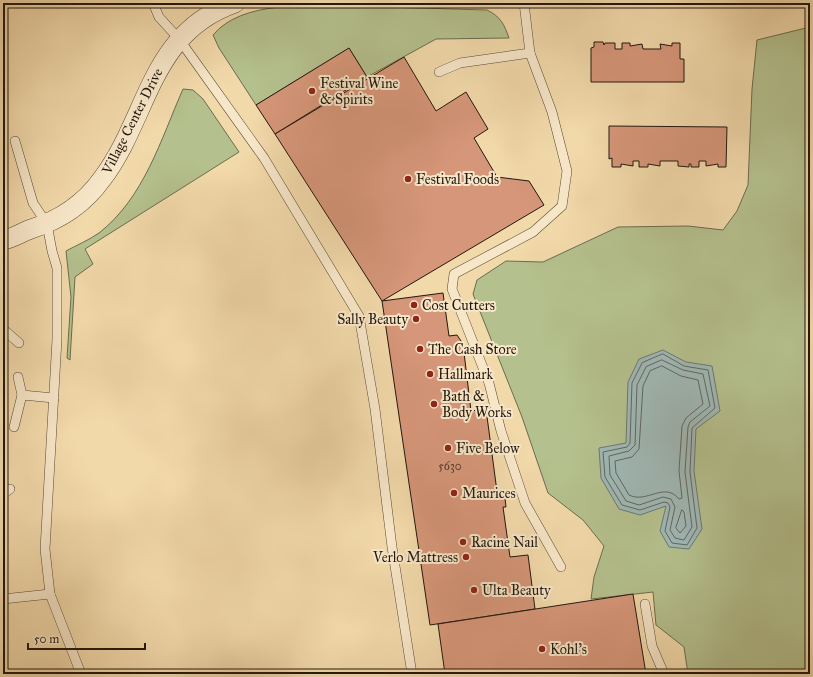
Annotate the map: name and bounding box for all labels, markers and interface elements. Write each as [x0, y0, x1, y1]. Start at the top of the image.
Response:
street label: Village Center Drive [98, 65, 167, 178]
place label: Festival Wine & Spirits [320, 75, 399, 108]
marker: Festival Wine & Spirits [307, 86, 317, 96]
place label: Festival Foods [416, 171, 499, 188]
marker: Festival Foods [403, 174, 413, 184]
place label: Cost Cutters [422, 297, 495, 314]
marker: Cost Cutters [409, 300, 419, 310]
place label: Sally Beauty [337, 311, 408, 328]
marker: Sally Beauty [411, 314, 421, 324]
place label: The Cash Store [428, 341, 517, 358]
marker: The Cash Store [415, 344, 425, 354]
place label: Hallmark [438, 366, 493, 383]
marker: Hallmark [425, 369, 435, 379]
place label: Bath & Body Works [442, 388, 512, 421]
marker: Bath & Body Works [429, 399, 439, 409]
place label: Five Below [456, 440, 520, 457]
marker: Five Below [443, 443, 453, 453]
house number: 5630 [438, 459, 462, 473]
place label: Maurices [462, 485, 516, 502]
marker: Maurices [449, 488, 459, 498]
place label: Racine Nail [471, 534, 538, 551]
marker: Racine Nail [458, 537, 468, 547]
place label: Verlo Mattress [372, 549, 458, 566]
marker: Verlo Mattress [461, 552, 471, 562]
place label: Ulta Beauty [482, 582, 551, 599]
marker: Ulta Beauty [469, 585, 479, 595]
scale bar [28, 625, 145, 651]
text: 50 m [34, 632, 59, 646]
place label: Kohl's [550, 641, 587, 658]
marker: Kohl's [537, 644, 547, 654]

